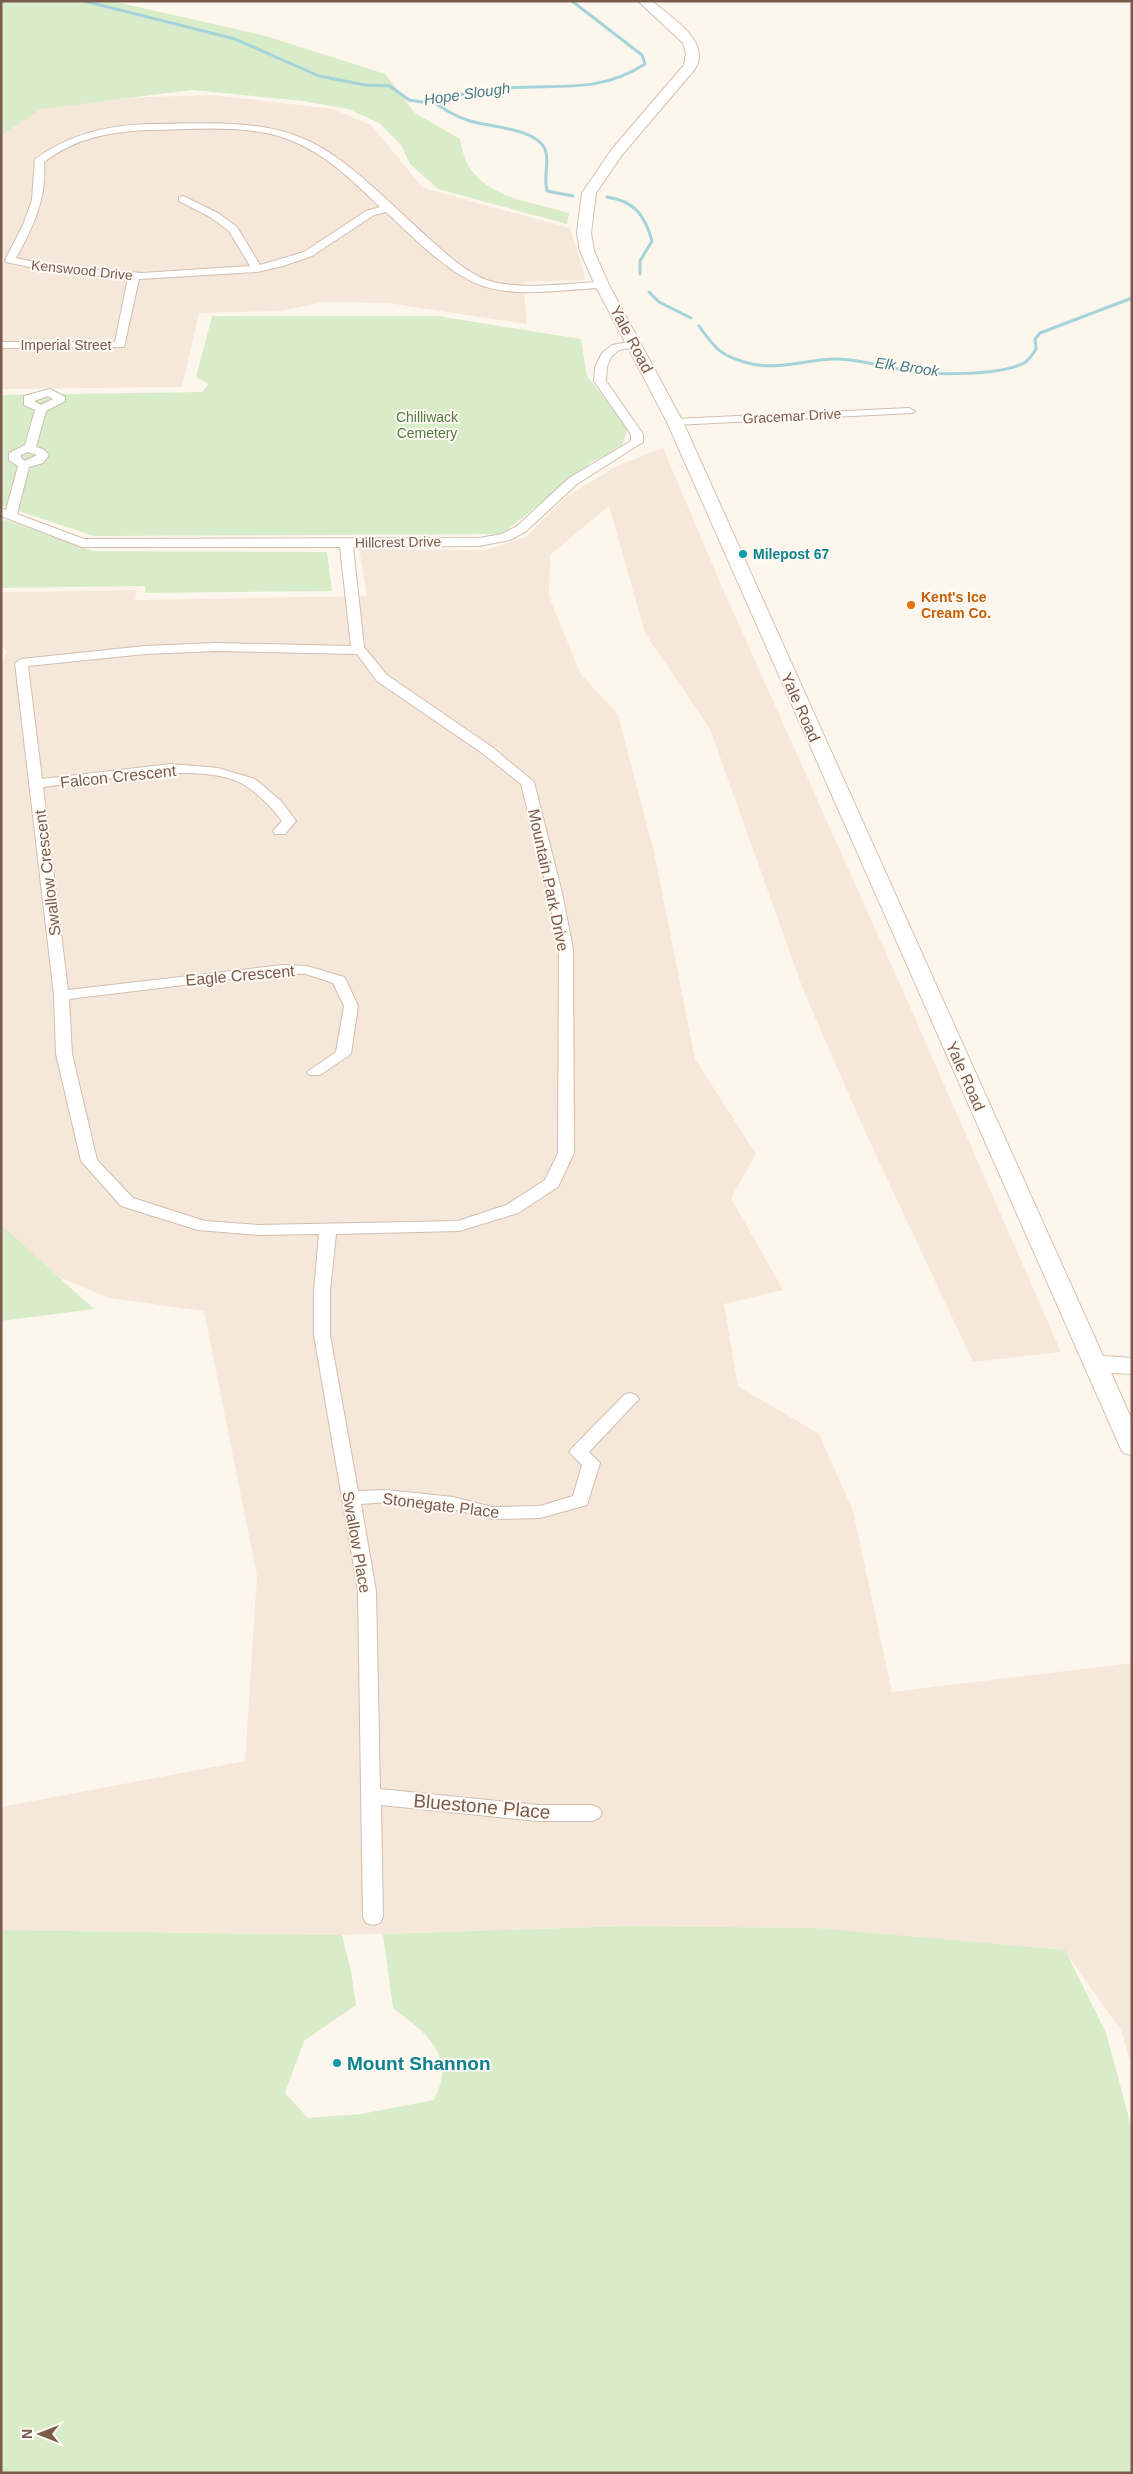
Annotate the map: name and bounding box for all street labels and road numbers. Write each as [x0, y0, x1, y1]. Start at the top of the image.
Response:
street label: Kenswood Drive [30, 257, 134, 283]
street label: Yale Road [607, 303, 656, 376]
street label: Imperial Street [20, 337, 112, 353]
street label: Gracemar Drive [742, 405, 842, 427]
street label: Hillcrest Drive [355, 533, 442, 551]
street label: Yale Road [778, 670, 823, 744]
street label: Falcon Crescent [59, 762, 177, 791]
street label: Mountain Park Drive [525, 807, 572, 953]
street label: Swallow Crescent [31, 808, 64, 937]
street label: Eagle Crescent [185, 962, 296, 989]
street label: Yale Road [943, 1039, 988, 1113]
street label: Swallow Place [339, 1490, 374, 1594]
street label: Stonegate Place [382, 1490, 500, 1521]
street label: Bluestone Place [413, 1790, 551, 1823]

